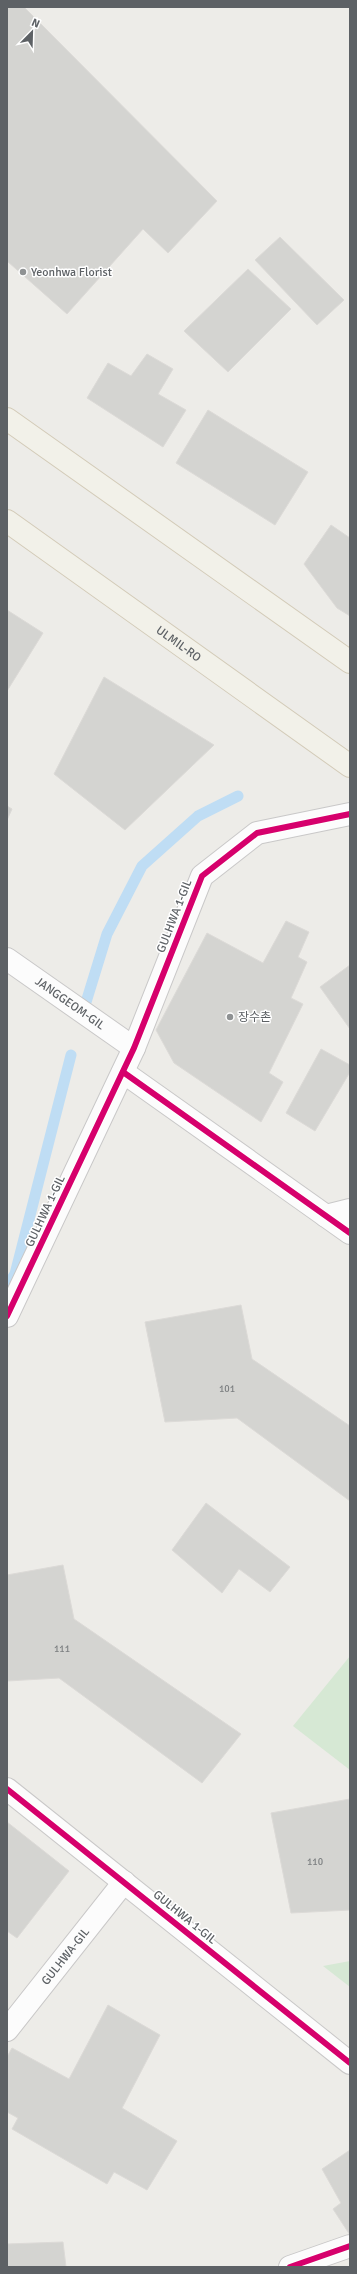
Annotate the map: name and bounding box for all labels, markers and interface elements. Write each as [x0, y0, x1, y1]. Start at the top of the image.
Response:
north arrow [12, 12, 52, 52]
text: N [30, 16, 42, 31]
place label: Yeonhwa Florist [31, 265, 112, 280]
marker: Yeonhwa Florist [18, 267, 28, 277]
street label: ULMIL-RO [153, 623, 204, 665]
street label: GULHWA 1-GIL [154, 877, 195, 955]
street label: JANGGEOM-GIL [32, 974, 108, 1033]
place label: 장수촌 [238, 1010, 271, 1025]
marker: 장수촌 [225, 1012, 235, 1022]
street label: GULHWA 1-GIL [22, 1173, 69, 1249]
house number: 101 [219, 1383, 235, 1395]
house number: 111 [54, 1643, 70, 1655]
house number: 110 [307, 1856, 323, 1868]
street label: GULHWA 1-GIL [150, 1887, 219, 1948]
street label: GULHWA-GIL [38, 1925, 93, 1988]

